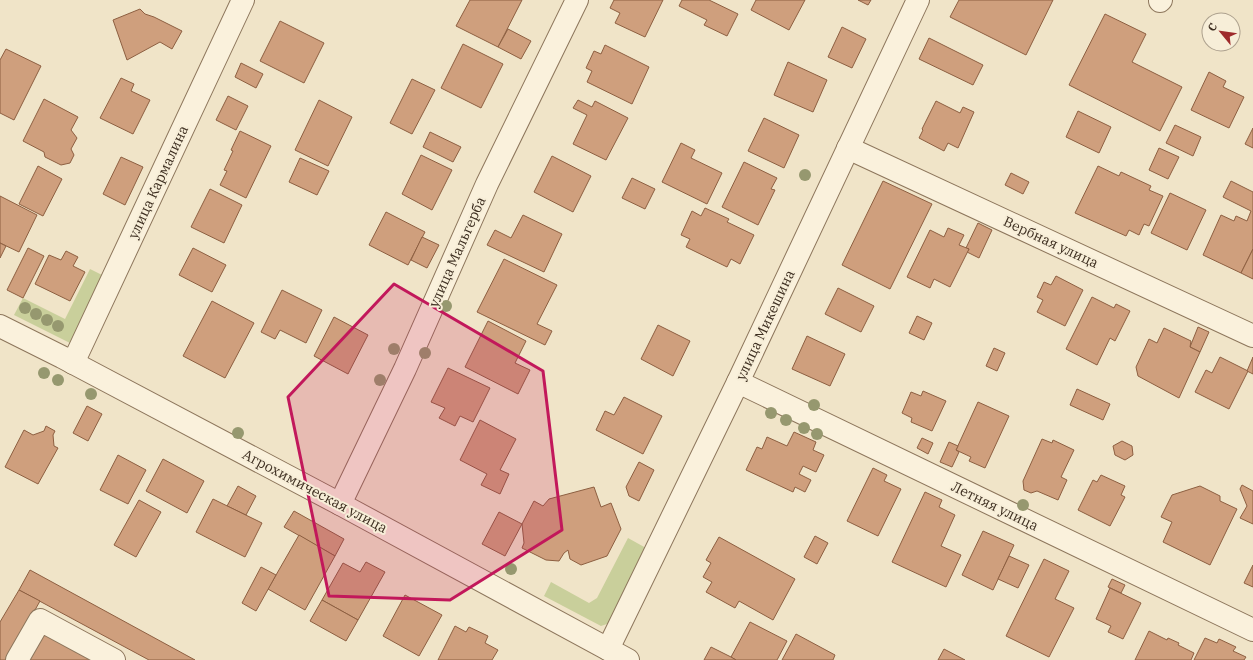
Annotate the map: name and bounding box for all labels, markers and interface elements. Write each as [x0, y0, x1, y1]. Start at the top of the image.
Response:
north arrow [1201, 12, 1241, 52]
text: С [1204, 21, 1220, 34]
street label: улица Кармалина [124, 122, 192, 242]
street label: улица Мальгерба [425, 194, 490, 310]
street label: Вербная улица [1001, 212, 1102, 272]
street label: улица Микешина [731, 266, 799, 383]
street label: Агрохимическая улица [239, 445, 391, 537]
street label: Летняя улица [949, 477, 1042, 535]

